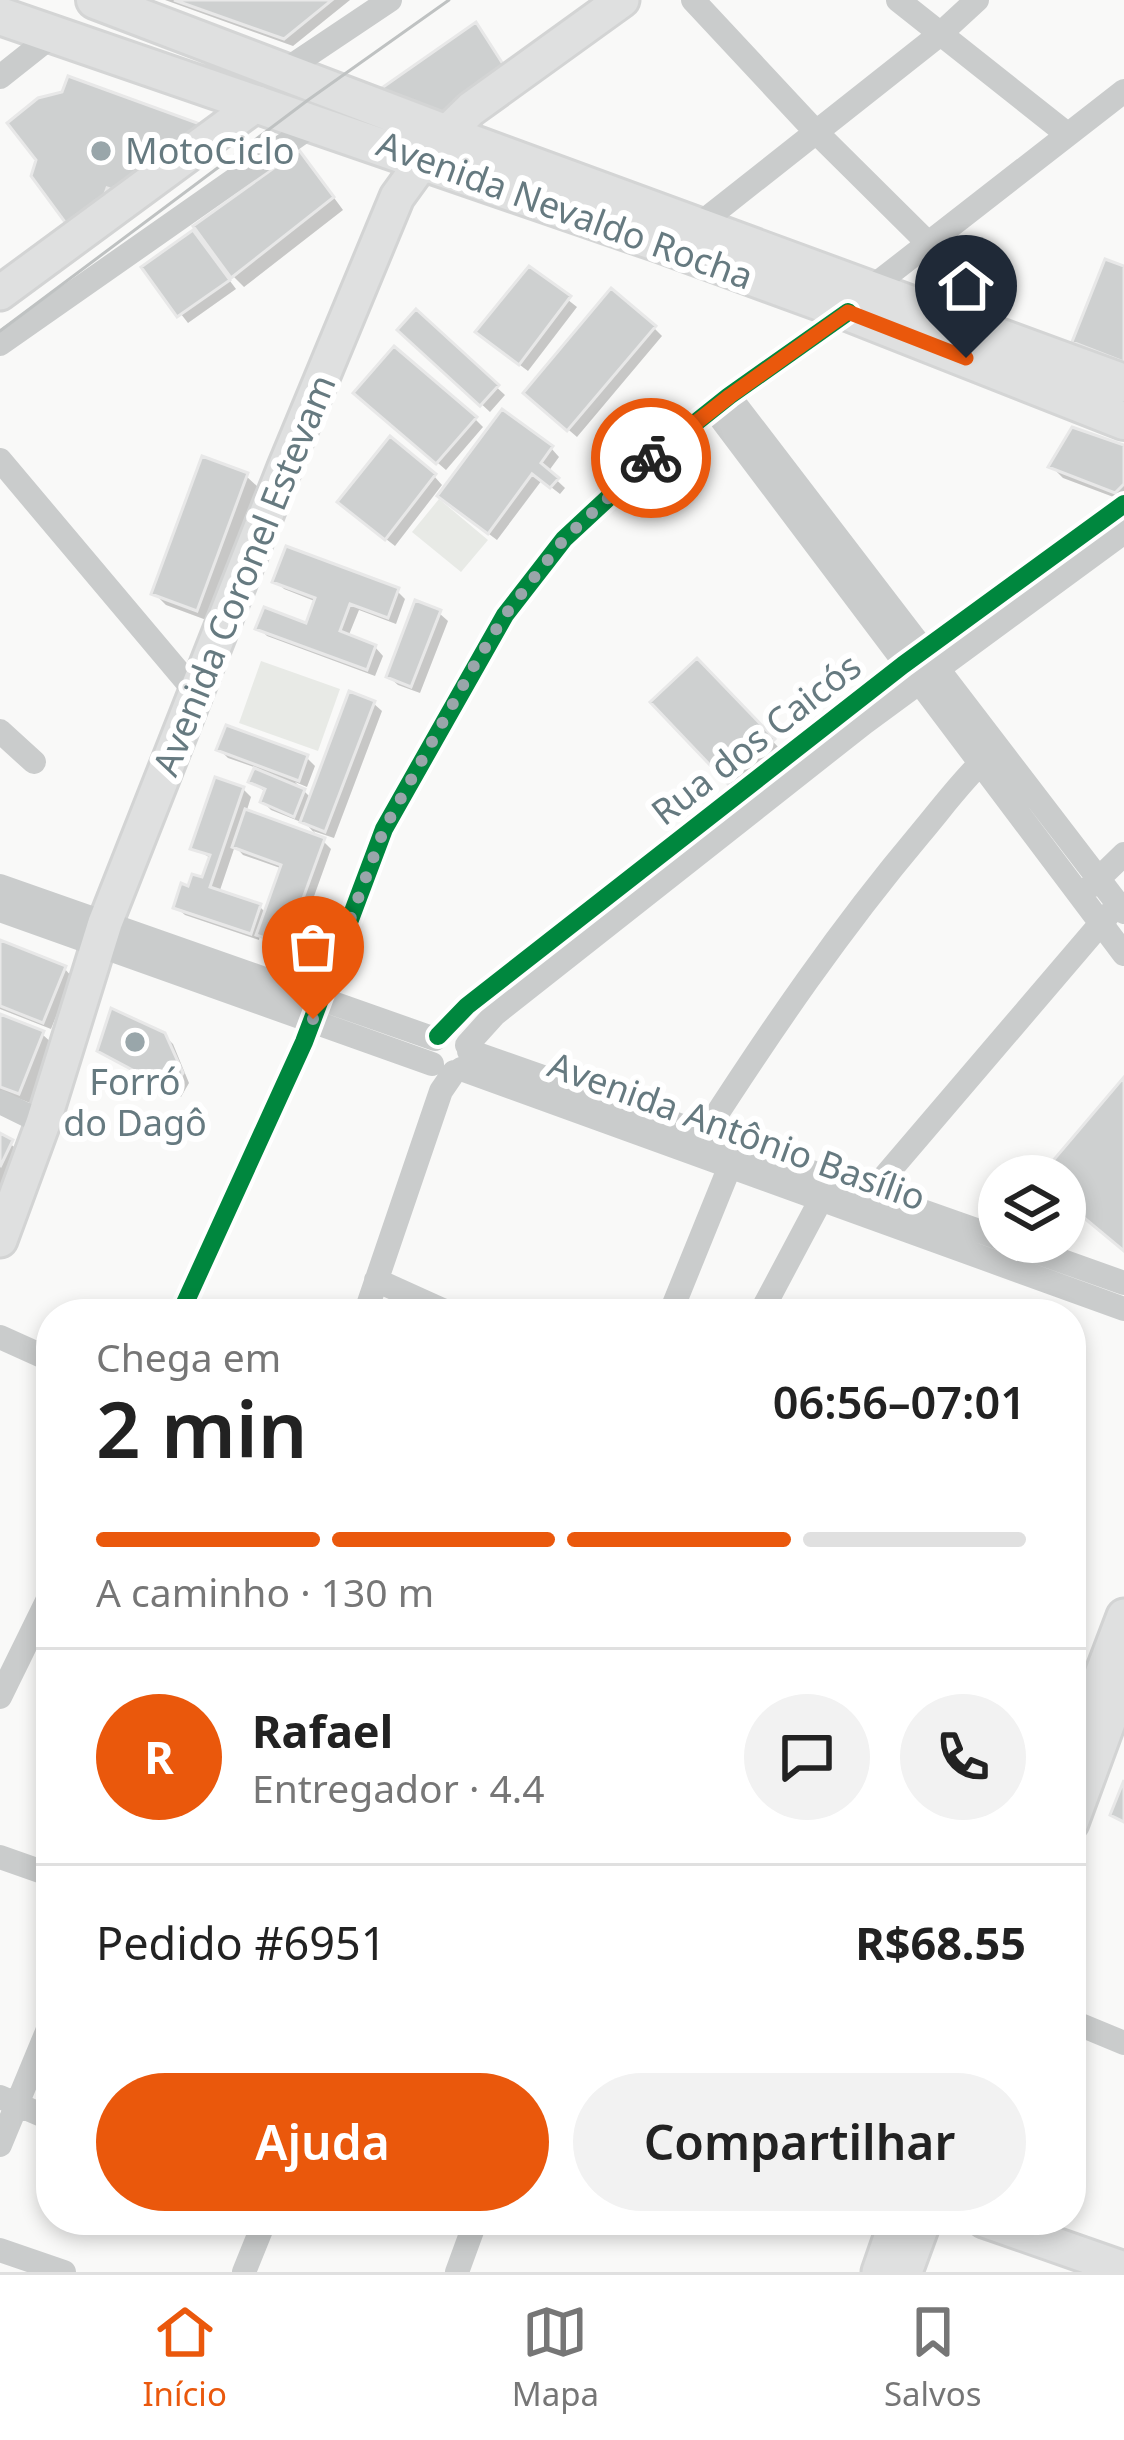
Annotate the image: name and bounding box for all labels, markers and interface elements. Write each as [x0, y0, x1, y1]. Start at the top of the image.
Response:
street label: Avenida Nevaldo Rocha [370, 119, 760, 300]
place label: MotoCiclo [125, 126, 295, 175]
marker: MotoCiclo [88, 138, 114, 164]
pin [915, 235, 1017, 358]
icon: home [933, 253, 999, 319]
street label: Avenida Coronel Estevam [141, 367, 347, 783]
courier [591, 398, 711, 518]
icon: bike [618, 425, 684, 491]
street label: Rua dos Caicós [641, 641, 871, 836]
pin [262, 896, 364, 1019]
icon: bag [280, 914, 346, 980]
marker: Forró do Dagô [122, 1029, 148, 1055]
street label: Avenida Antônio Basílio [542, 1039, 933, 1222]
place label: Forró do Dagô [63, 1057, 207, 1147]
map controls [978, 1155, 1086, 1263]
button: layers [978, 1155, 1086, 1263]
text: Chega em [96, 1330, 281, 1383]
text: 06:56–07:01 [773, 1371, 1026, 1432]
text: 2 min [96, 1375, 308, 1481]
text: A caminho · 130 m [96, 1565, 434, 1618]
button: chat [744, 1694, 870, 1820]
button: phone [900, 1694, 1026, 1820]
text: Rafael [252, 1700, 393, 1761]
text: R [144, 1726, 174, 1787]
text: Entregador · 4.4 [252, 1761, 545, 1814]
text: Pedido #6951 [96, 1912, 387, 1973]
text: R$68.55 [855, 1912, 1026, 1973]
button: Ajuda [96, 2073, 549, 2211]
button: Compartilhar [573, 2073, 1026, 2211]
tab: Início [142, 2299, 227, 2416]
tab: Mapa [512, 2299, 599, 2416]
tab: Salvos [884, 2299, 982, 2416]

